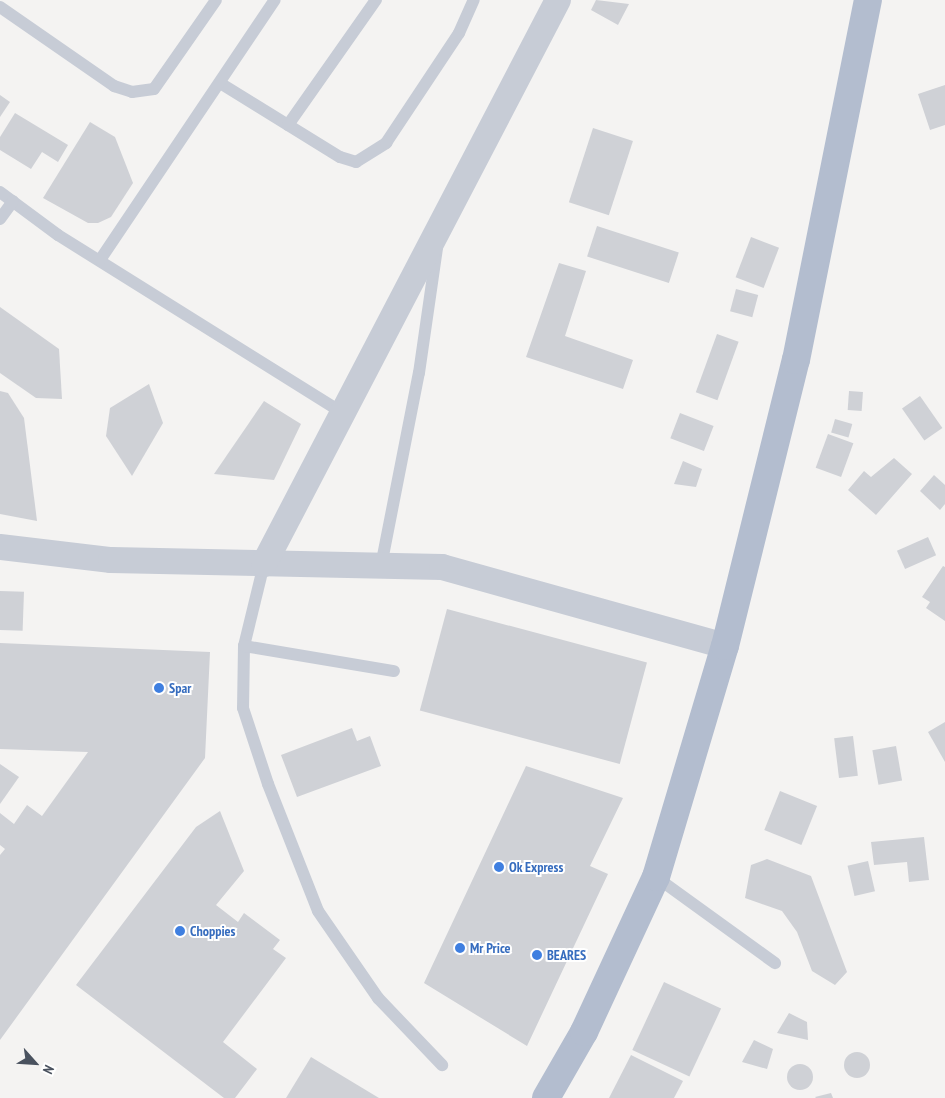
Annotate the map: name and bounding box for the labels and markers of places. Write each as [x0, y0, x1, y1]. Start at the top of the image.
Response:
place label: Spar [169, 680, 191, 696]
marker: Spar [153, 682, 165, 694]
place label: Ok Express [509, 859, 564, 875]
marker: Ok Express [493, 861, 505, 873]
place label: Choppies [190, 923, 235, 939]
marker: Choppies [174, 925, 186, 937]
place label: Mr Price [470, 940, 511, 956]
marker: Mr Price [454, 942, 466, 954]
place label: BEARES [547, 947, 586, 963]
marker: BEARES [531, 949, 543, 961]

